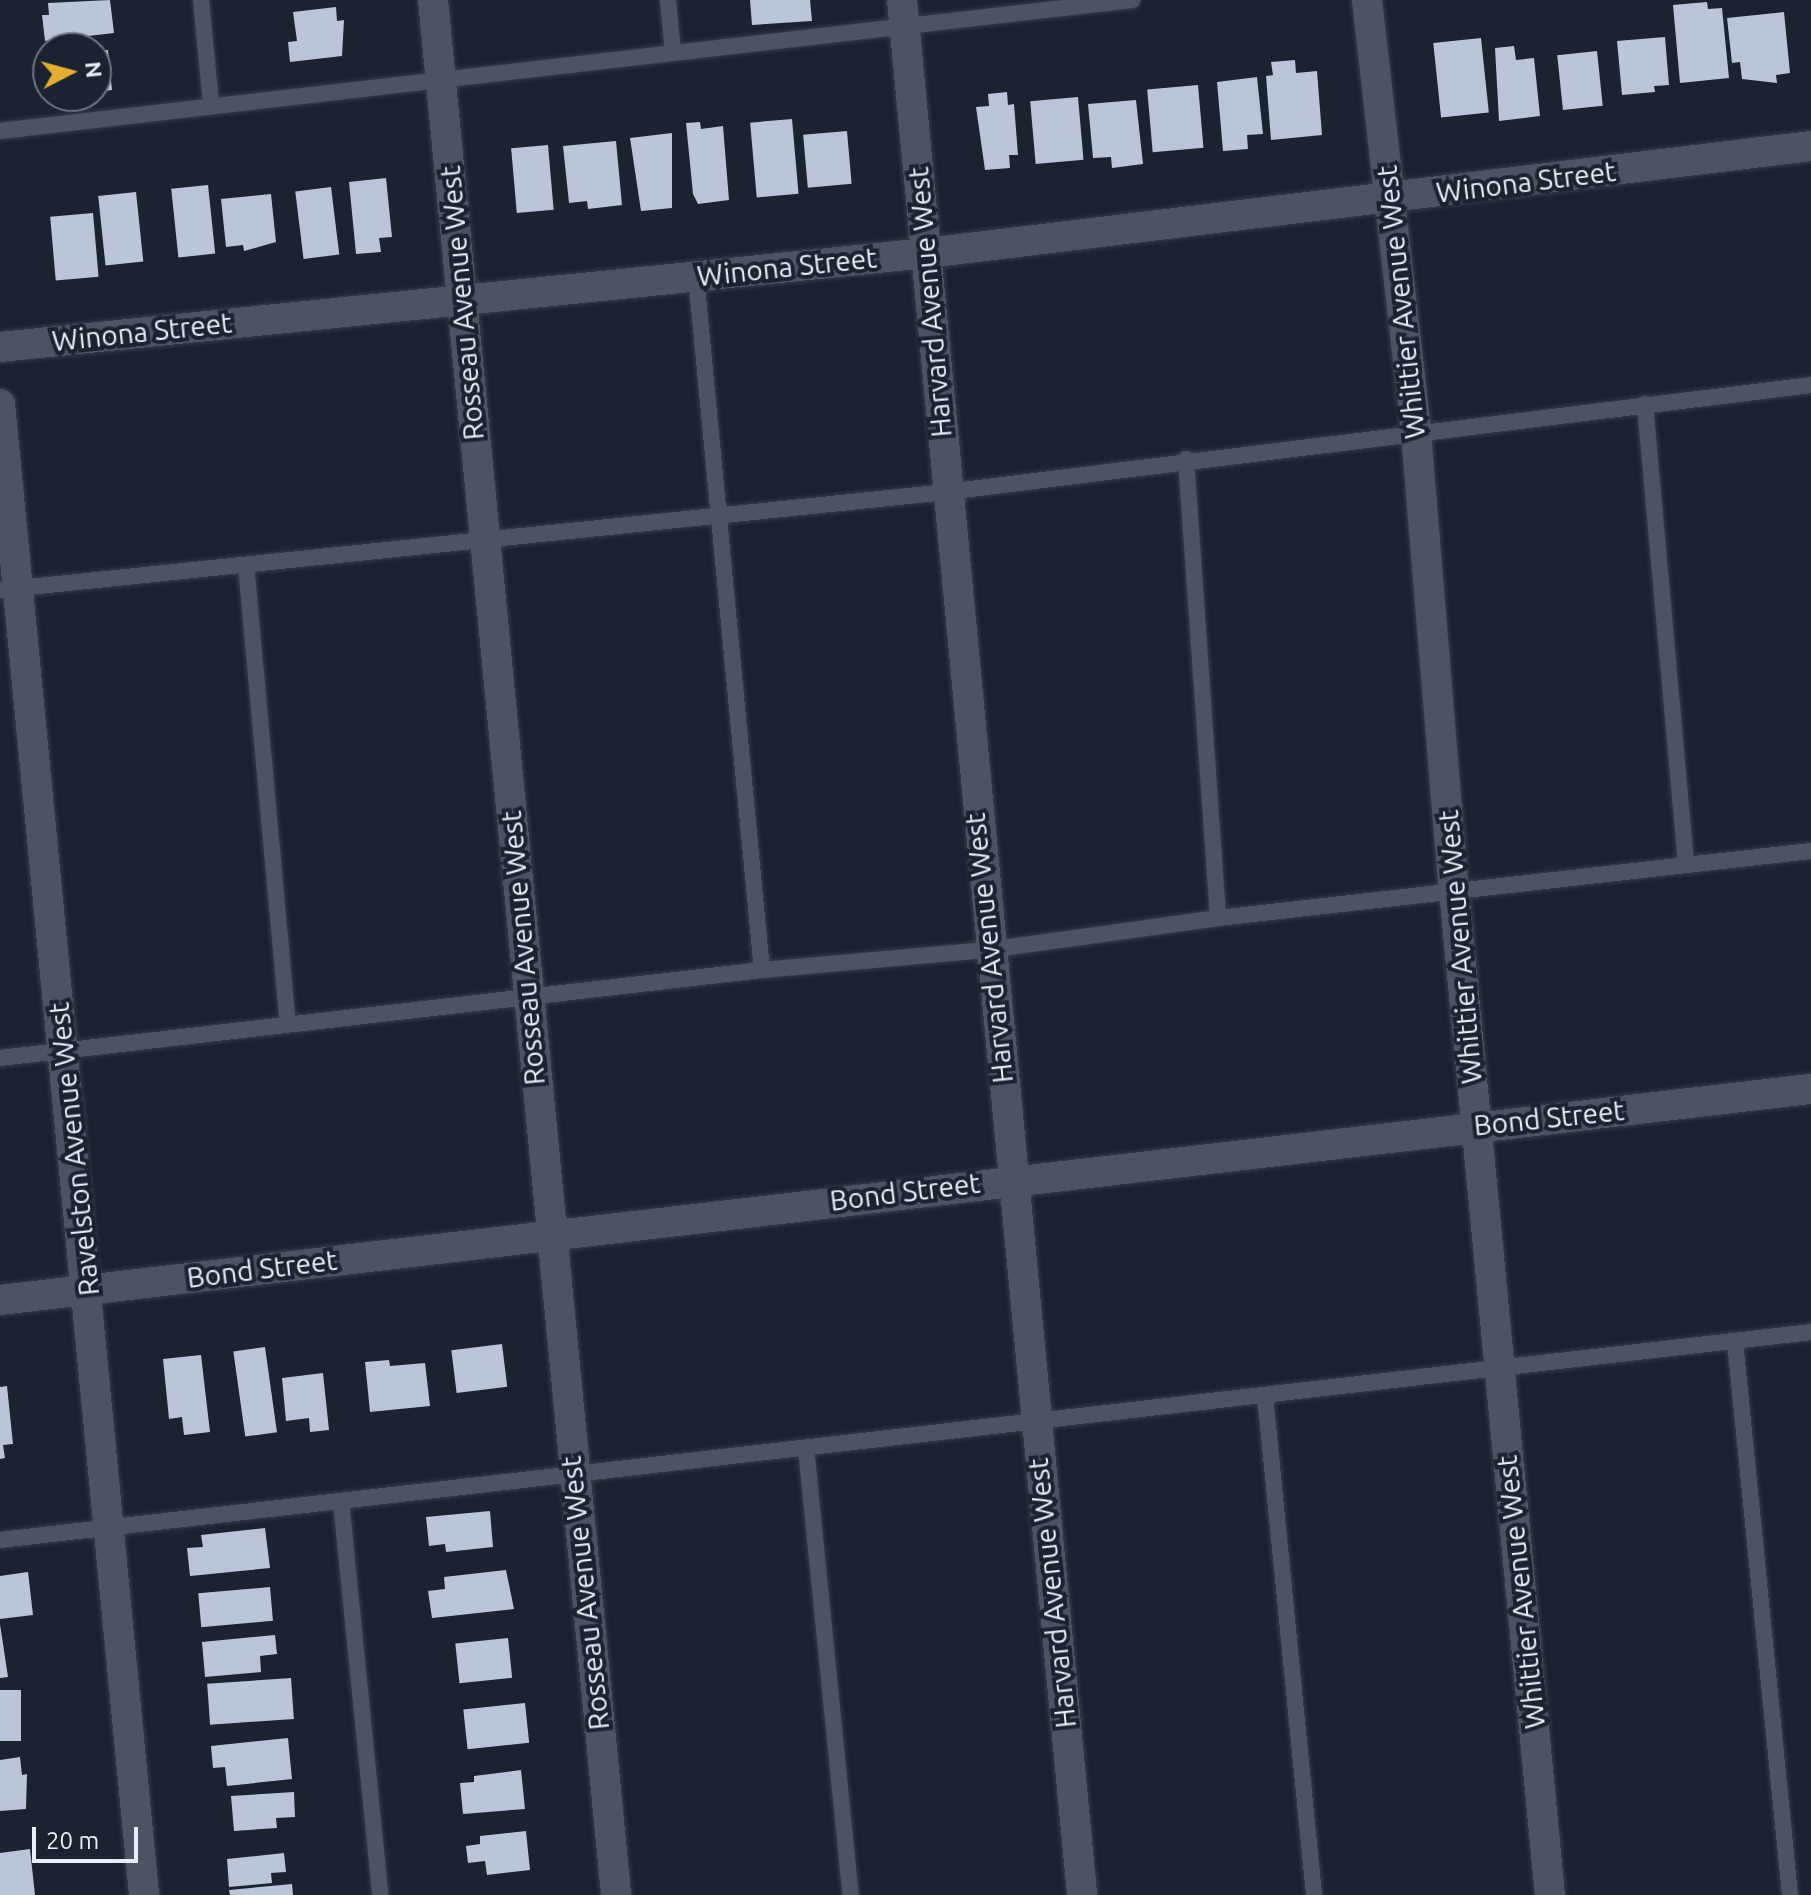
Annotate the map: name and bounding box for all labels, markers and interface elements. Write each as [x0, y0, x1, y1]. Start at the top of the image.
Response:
north arrow [32, 32, 112, 112]
text: N [81, 60, 108, 79]
street label: Winona Street [1434, 154, 1618, 210]
street label: Rosseau Avenue West [433, 164, 491, 442]
street label: Whittier Avenue West [1370, 164, 1432, 440]
street label: Harvard Avenue West [901, 165, 959, 439]
street label: Winona Street [695, 241, 879, 293]
street label: Winona Street [50, 306, 234, 358]
street label: Rosseau Avenue West [494, 809, 552, 1087]
street label: Whittier Avenue West [1431, 809, 1489, 1085]
street label: Harvard Avenue West [958, 811, 1020, 1085]
street label: Ravelston Avenue West [42, 1001, 106, 1297]
street label: Bond Street [1472, 1093, 1626, 1143]
street label: Bond Street [828, 1166, 982, 1218]
street label: Bond Street [185, 1243, 339, 1295]
street label: Rosseau Avenue West [554, 1454, 616, 1732]
street label: Whittier Avenue West [1490, 1454, 1552, 1730]
street label: Harvard Avenue West [1021, 1456, 1083, 1730]
scale bar [36, 1811, 142, 1861]
text: 20 m [46, 1827, 99, 1854]

